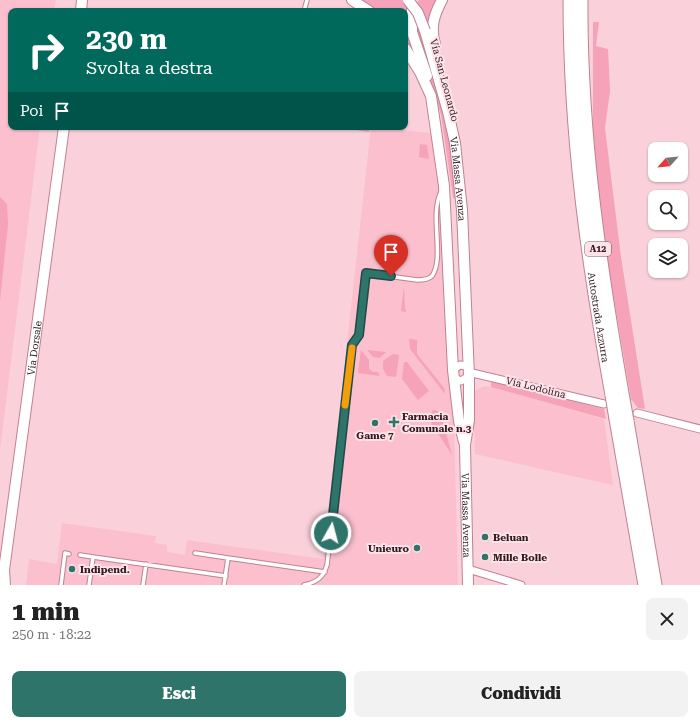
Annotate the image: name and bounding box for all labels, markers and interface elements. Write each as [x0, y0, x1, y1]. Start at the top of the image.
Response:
text: 230 m [86, 23, 167, 56]
icon: right [20, 24, 72, 76]
street label: Via San Leonardo [428, 38, 461, 123]
text: Svolta a destra [86, 57, 213, 78]
icon: arrive [51, 100, 73, 122]
text: Poi [20, 102, 43, 120]
street label: Via Massa Avenza [448, 136, 467, 222]
north arrow [648, 142, 688, 182]
map controls [648, 142, 688, 278]
button: search [648, 190, 688, 230]
pin [374, 235, 408, 276]
button: layers [648, 238, 688, 278]
icon: arrive [380, 241, 402, 263]
road number: A12 [585, 242, 611, 256]
street label: Autostrada Azzurra [586, 271, 611, 364]
street label: Via Dorsale [25, 320, 44, 376]
street label: Via Lodolina [505, 375, 567, 400]
place label: Farmacia Comunale n.3 [402, 411, 472, 434]
marker: Farmacia Comunale n.3 [389, 417, 399, 427]
marker: Game 7 [370, 418, 380, 428]
place label: Game 7 [356, 430, 394, 441]
street label: Via Massa Avenza [460, 473, 472, 558]
position arrow [310, 512, 352, 554]
marker: Beluan [480, 532, 490, 542]
place label: Beluan [493, 532, 529, 543]
place label: Unieuro [368, 543, 410, 554]
marker: Unieuro [412, 543, 422, 553]
marker: Mille Bolle [480, 552, 490, 562]
place label: Mille Bolle [493, 552, 547, 563]
marker: Indipend. [67, 564, 77, 574]
place label: Indipend. [80, 564, 130, 575]
text: 1 min [12, 598, 79, 626]
button: close [646, 598, 688, 640]
text: 250 m · 18:22 [12, 627, 91, 642]
button: Esci [12, 671, 346, 717]
button: Condividi [354, 671, 688, 717]

